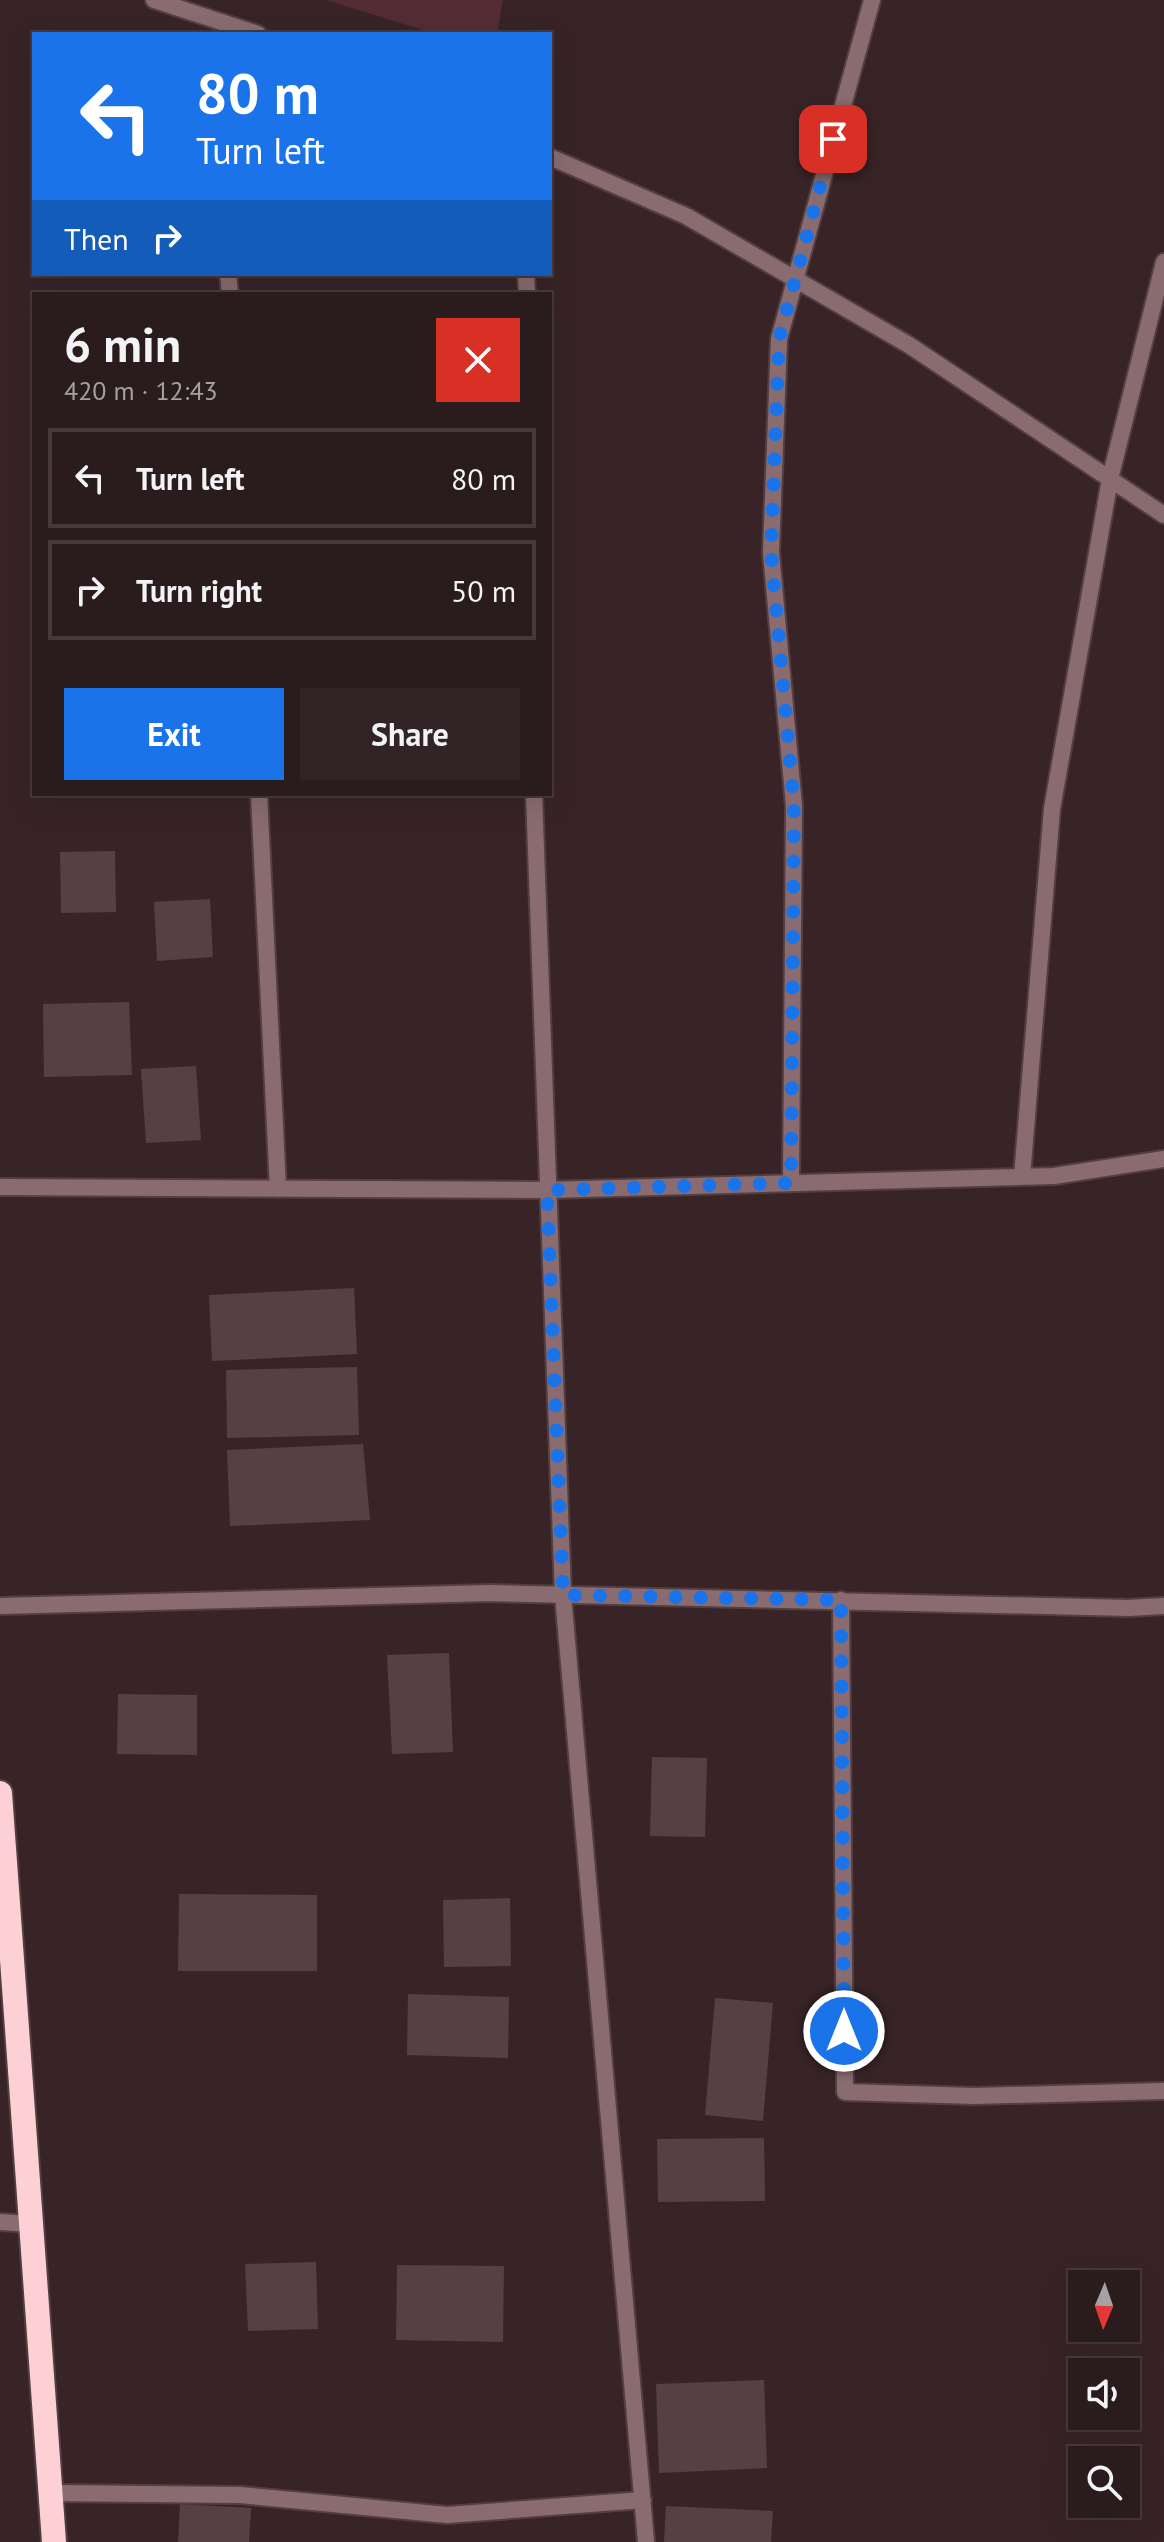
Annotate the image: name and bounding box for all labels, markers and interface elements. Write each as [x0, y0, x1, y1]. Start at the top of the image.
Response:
text: 80 m [196, 57, 319, 129]
icon: left [64, 64, 168, 168]
pin [799, 105, 867, 173]
icon: arrive [811, 117, 855, 161]
text: Turn left [196, 127, 325, 174]
icon: right [145, 216, 189, 260]
text: Then [64, 219, 129, 258]
text: 6 min [64, 313, 181, 375]
button: close [436, 318, 520, 402]
text: 420 m · 12:43 [64, 374, 218, 407]
icon: left [68, 456, 112, 500]
text: Turn left [136, 459, 244, 498]
text: 80 m [451, 459, 516, 498]
icon: right [68, 568, 112, 612]
text: Turn right [136, 571, 262, 610]
text: 50 m [451, 571, 516, 610]
button: Exit [64, 688, 284, 780]
button: Share [300, 688, 520, 780]
position arrow [802, 1989, 886, 2073]
north arrow [1068, 2270, 1140, 2342]
map controls [1068, 2270, 1140, 2518]
button: sound [1068, 2358, 1140, 2430]
button: search [1068, 2446, 1140, 2518]

